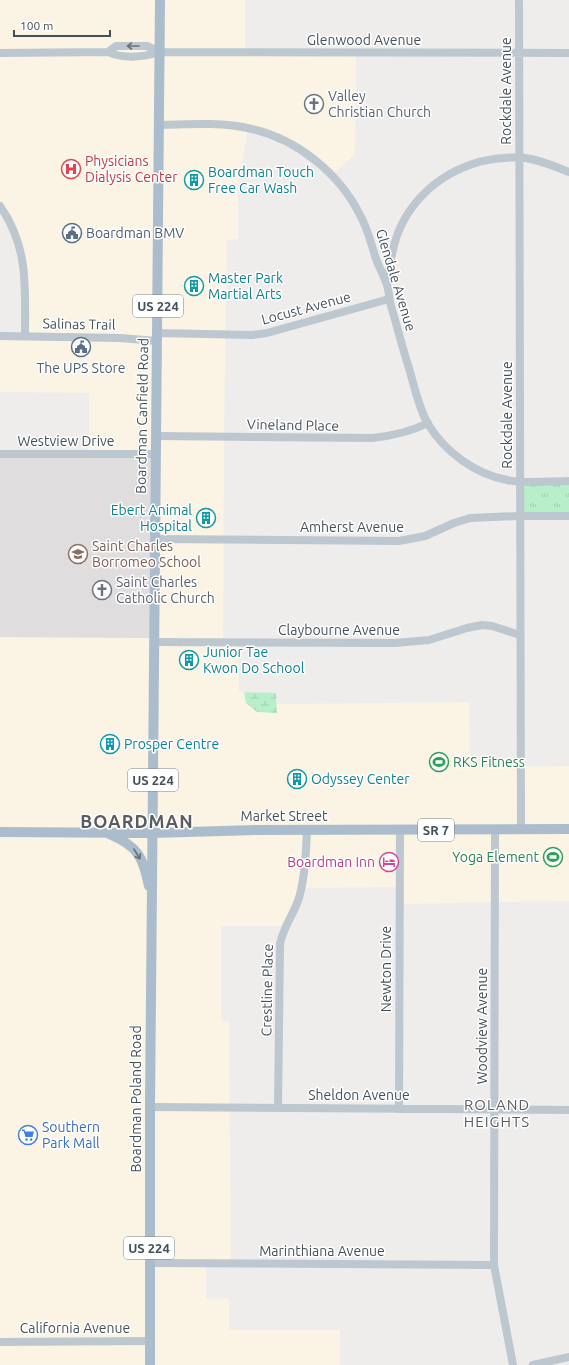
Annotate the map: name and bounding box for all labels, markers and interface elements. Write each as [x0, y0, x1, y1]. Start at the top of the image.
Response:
scale bar [14, 12, 110, 38]
text: 100 m [20, 19, 53, 32]
street label: Glenwood Avenue [307, 32, 421, 48]
street label: Rockdale Avenue [498, 37, 514, 145]
one-way arrow [127, 42, 140, 50]
place label: Valley Christian Church [328, 88, 431, 120]
church icon: Valley Christian Church [303, 93, 325, 115]
place label: Physicians Dialysis Center [85, 153, 178, 185]
hospital icon: Physicians Dialysis Center [60, 158, 82, 180]
place label: Boardman Touch Free Car Wash [208, 164, 314, 196]
building icon: Boardman Touch Free Car Wash [183, 169, 205, 191]
public building icon: Boardman BMV [61, 222, 83, 244]
place label: Boardman BMV [86, 225, 184, 241]
street label: Glendale Avenue [373, 227, 419, 333]
place label: Master Park Martial Arts [208, 270, 283, 302]
building icon: Master Park Martial Arts [183, 275, 205, 297]
street label: Locust Avenue [260, 288, 352, 328]
road number: US 224 [133, 295, 183, 317]
street label: Salinas Trail [42, 315, 116, 333]
public building icon: The UPS Store [70, 336, 92, 358]
street label: Boardman Canfield Road [133, 338, 151, 494]
place label: The UPS Store [36, 360, 126, 376]
street label: Rockdale Avenue [499, 361, 515, 469]
street label: Vineland Place [247, 416, 339, 434]
street label: Westview Drive [17, 433, 115, 449]
place label: Ebert Animal Hospital [111, 502, 192, 534]
building icon: Ebert Animal Hospital [195, 507, 217, 529]
street label: Amherst Avenue [300, 519, 404, 535]
place label: Saint Charles Borromeo School [92, 538, 201, 570]
school or university icon: Saint Charles Borromeo School [67, 543, 89, 565]
place label: Saint Charles Catholic Church [116, 574, 215, 606]
church icon: Saint Charles Catholic Church [91, 579, 113, 601]
street label: Claybourne Avenue [278, 622, 400, 638]
place label: Junior Tae Kwon Do School [203, 644, 305, 676]
building icon: Junior Tae Kwon Do School [178, 649, 200, 671]
building icon: Prosper Centre [99, 733, 121, 755]
place label: Prosper Centre [124, 736, 219, 752]
sports icon: RKS Fitness [428, 751, 450, 773]
place label: RKS Fitness [453, 754, 525, 770]
building icon: Odyssey Center [286, 768, 308, 790]
road number: US 224 [128, 769, 178, 791]
place label: Odyssey Center [311, 771, 410, 787]
street label: Market Street [240, 808, 328, 824]
district label: BOARDMAN [80, 811, 194, 831]
road number: SR 7 [418, 819, 454, 841]
sports icon: Yoga Element [542, 846, 564, 868]
one-way arrow [133, 848, 141, 859]
place label: Yoga Element [452, 849, 539, 865]
hotel icon: Boardman Inn [378, 851, 400, 873]
place label: Boardman Inn [287, 854, 375, 870]
street label: Newton Drive [378, 926, 394, 1012]
street label: Crestline Place [258, 944, 276, 1036]
street label: Woodview Avenue [474, 968, 490, 1084]
street label: Boardman Poland Road [128, 1025, 144, 1173]
street label: Sheldon Avenue [308, 1087, 410, 1103]
district label: ROLAND HEIGHTS [464, 1096, 530, 1130]
place label: Southern Park Mall [42, 1119, 100, 1151]
supermarket icon: Southern Park Mall [17, 1124, 39, 1146]
road number: US 224 [124, 1237, 174, 1259]
street label: Marinthiana Avenue [259, 1243, 385, 1259]
street label: California Avenue [20, 1320, 130, 1336]

